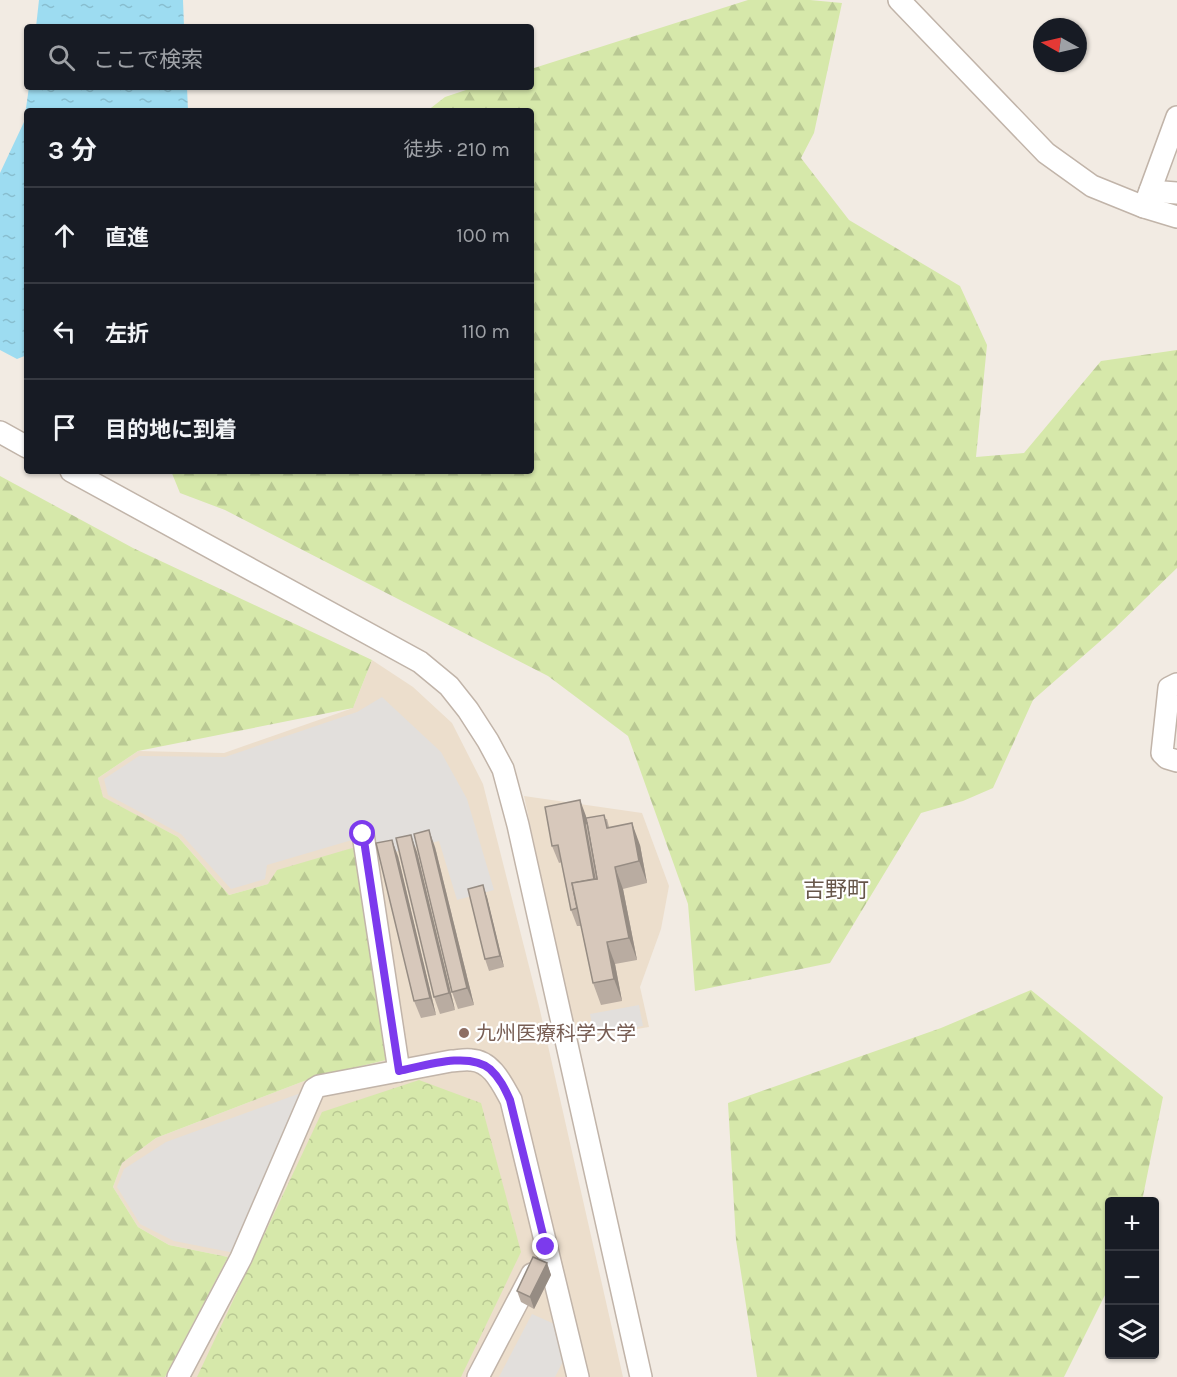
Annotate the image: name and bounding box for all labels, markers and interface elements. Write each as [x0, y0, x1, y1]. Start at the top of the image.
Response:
north arrow [1033, 18, 1087, 72]
search box [24, 24, 534, 90]
icon: search [45, 41, 78, 74]
text: ここで検索 [93, 47, 203, 73]
text: 3 分 [48, 135, 97, 166]
text: 徒歩 · 210 m [403, 138, 510, 161]
icon: ahead [48, 219, 81, 252]
text: 100 m [456, 224, 510, 247]
text: 直進 [105, 225, 149, 251]
icon: left [48, 315, 81, 348]
text: 110 m [461, 320, 510, 343]
text: 左折 [105, 321, 149, 347]
icon: arrive [48, 411, 81, 444]
text: 目的地に到着 [105, 417, 237, 443]
route start [349, 820, 375, 846]
district label: 吉野町 [803, 877, 869, 903]
place label: 九州医療科学大学 [476, 1022, 636, 1045]
marker: 九州医療科学大学 [457, 1026, 471, 1040]
map controls [1105, 1197, 1159, 1359]
button: + [1105, 1197, 1159, 1251]
route end [532, 1233, 558, 1259]
button: − [1105, 1251, 1159, 1305]
button: layers [1105, 1305, 1159, 1359]

